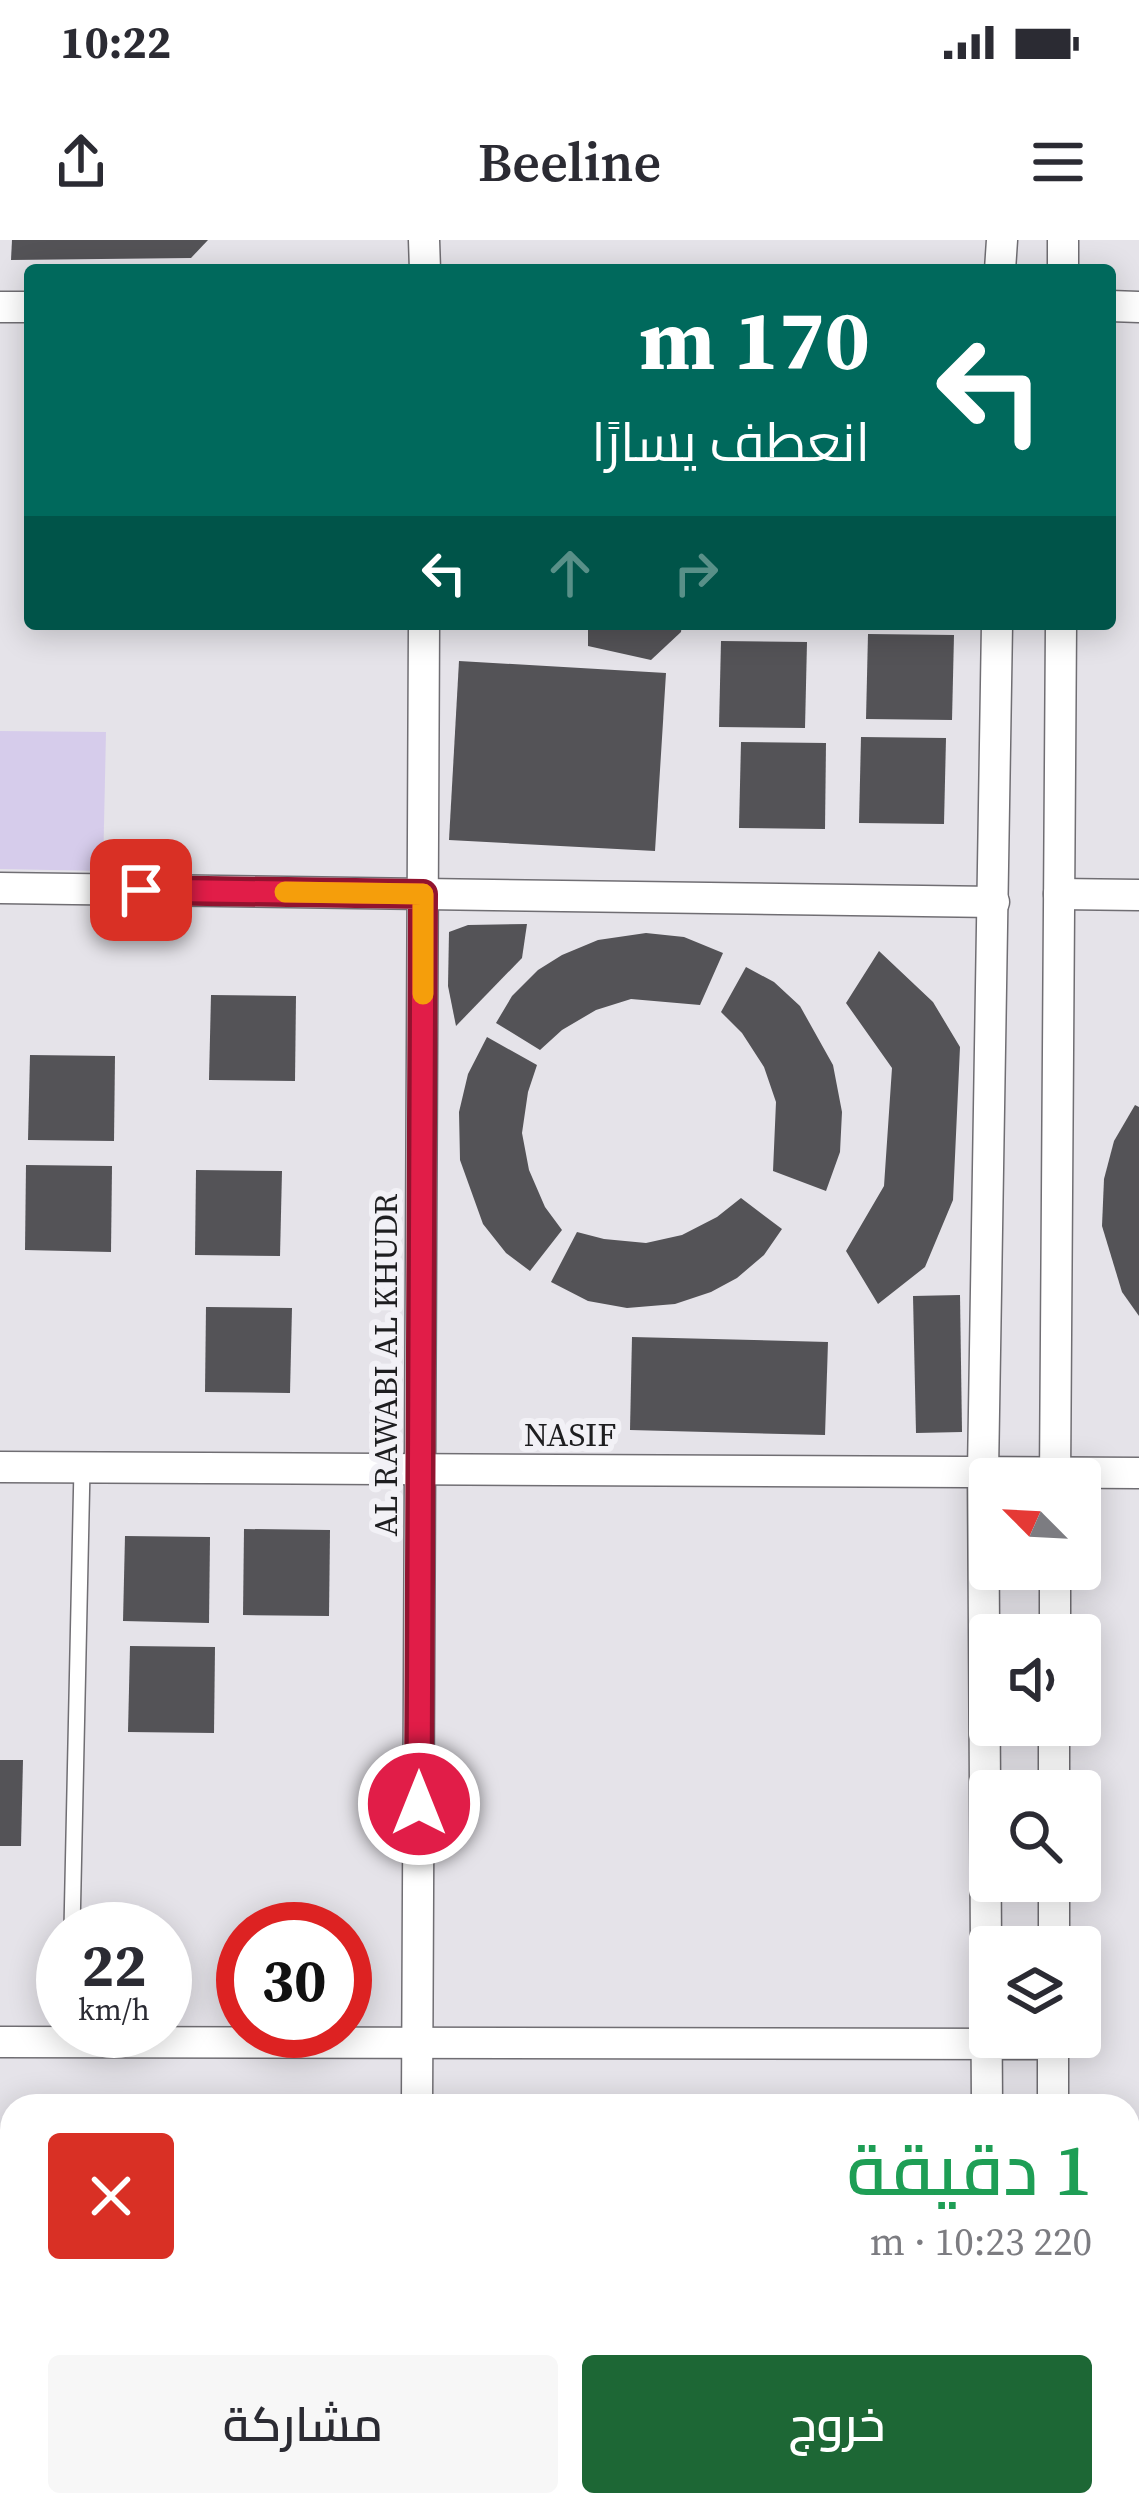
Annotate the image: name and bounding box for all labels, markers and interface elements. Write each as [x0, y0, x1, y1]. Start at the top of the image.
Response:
text: 10:22 [60, 11, 171, 73]
text: Beeline [478, 125, 661, 199]
icon: share [48, 129, 114, 195]
icon: menu [1025, 129, 1091, 195]
text: 170 m [639, 282, 870, 397]
icon: left [912, 312, 1068, 468]
text: انعطف يسارًا [591, 405, 870, 479]
icon: left [411, 540, 477, 606]
icon: ahead [537, 540, 603, 606]
icon: right [663, 540, 729, 606]
pin [90, 839, 192, 941]
icon: arrive [108, 857, 174, 923]
street label: AL RAWABI AL KHUDR [363, 1193, 408, 1537]
street label: NASIF [524, 1412, 616, 1457]
north arrow [969, 1458, 1101, 1590]
map controls [969, 1458, 1101, 2058]
button: sound [969, 1614, 1101, 1746]
position arrow [356, 1741, 482, 1867]
button: search [969, 1770, 1101, 1902]
speed limit sign: 30 [216, 1902, 372, 2058]
text: 22 [81, 1924, 147, 2006]
button: layers [969, 1926, 1101, 2058]
text: km/h [78, 1989, 150, 2030]
text: 1 دقيقة [847, 2120, 1092, 2219]
button: close [48, 2133, 174, 2259]
text: 220 m · 10:23 [870, 2215, 1092, 2268]
button: مشاركة [48, 2355, 558, 2493]
button: خروج [582, 2355, 1092, 2493]

